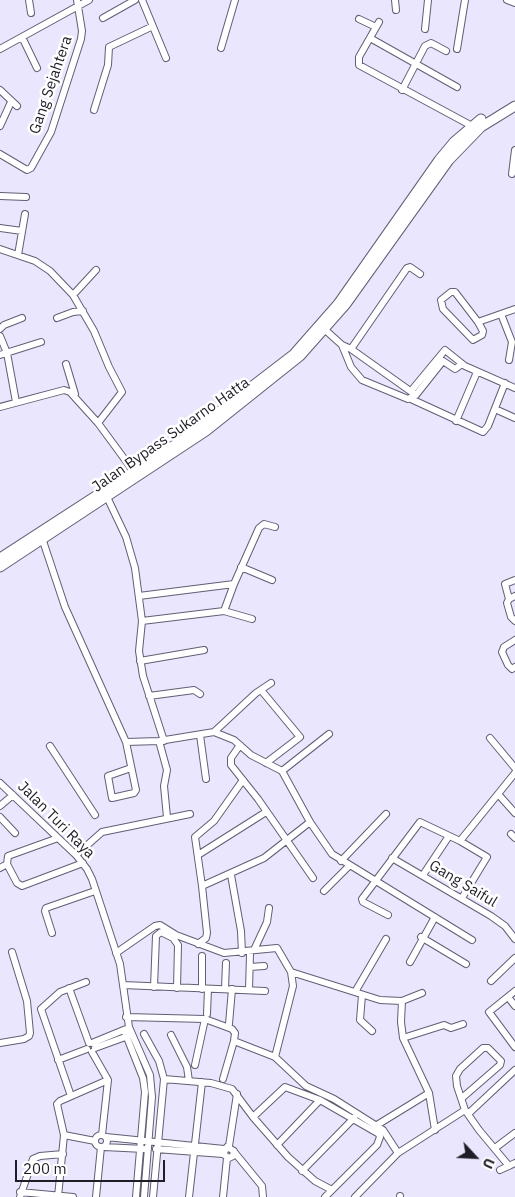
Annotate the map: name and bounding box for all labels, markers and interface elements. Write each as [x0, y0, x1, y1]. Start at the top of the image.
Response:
street label: Gang Sejahtera [26, 34, 76, 136]
street label: Jalan Bypass Sukarno Hatta [89, 374, 253, 496]
street label: Jalan Turi Raya [14, 778, 98, 862]
street label: Gang Saiful [426, 857, 500, 911]
north arrow [450, 1132, 500, 1182]
scale bar [18, 1150, 168, 1182]
text: U [478, 1155, 499, 1172]
text: 200 m [23, 1159, 67, 1178]

